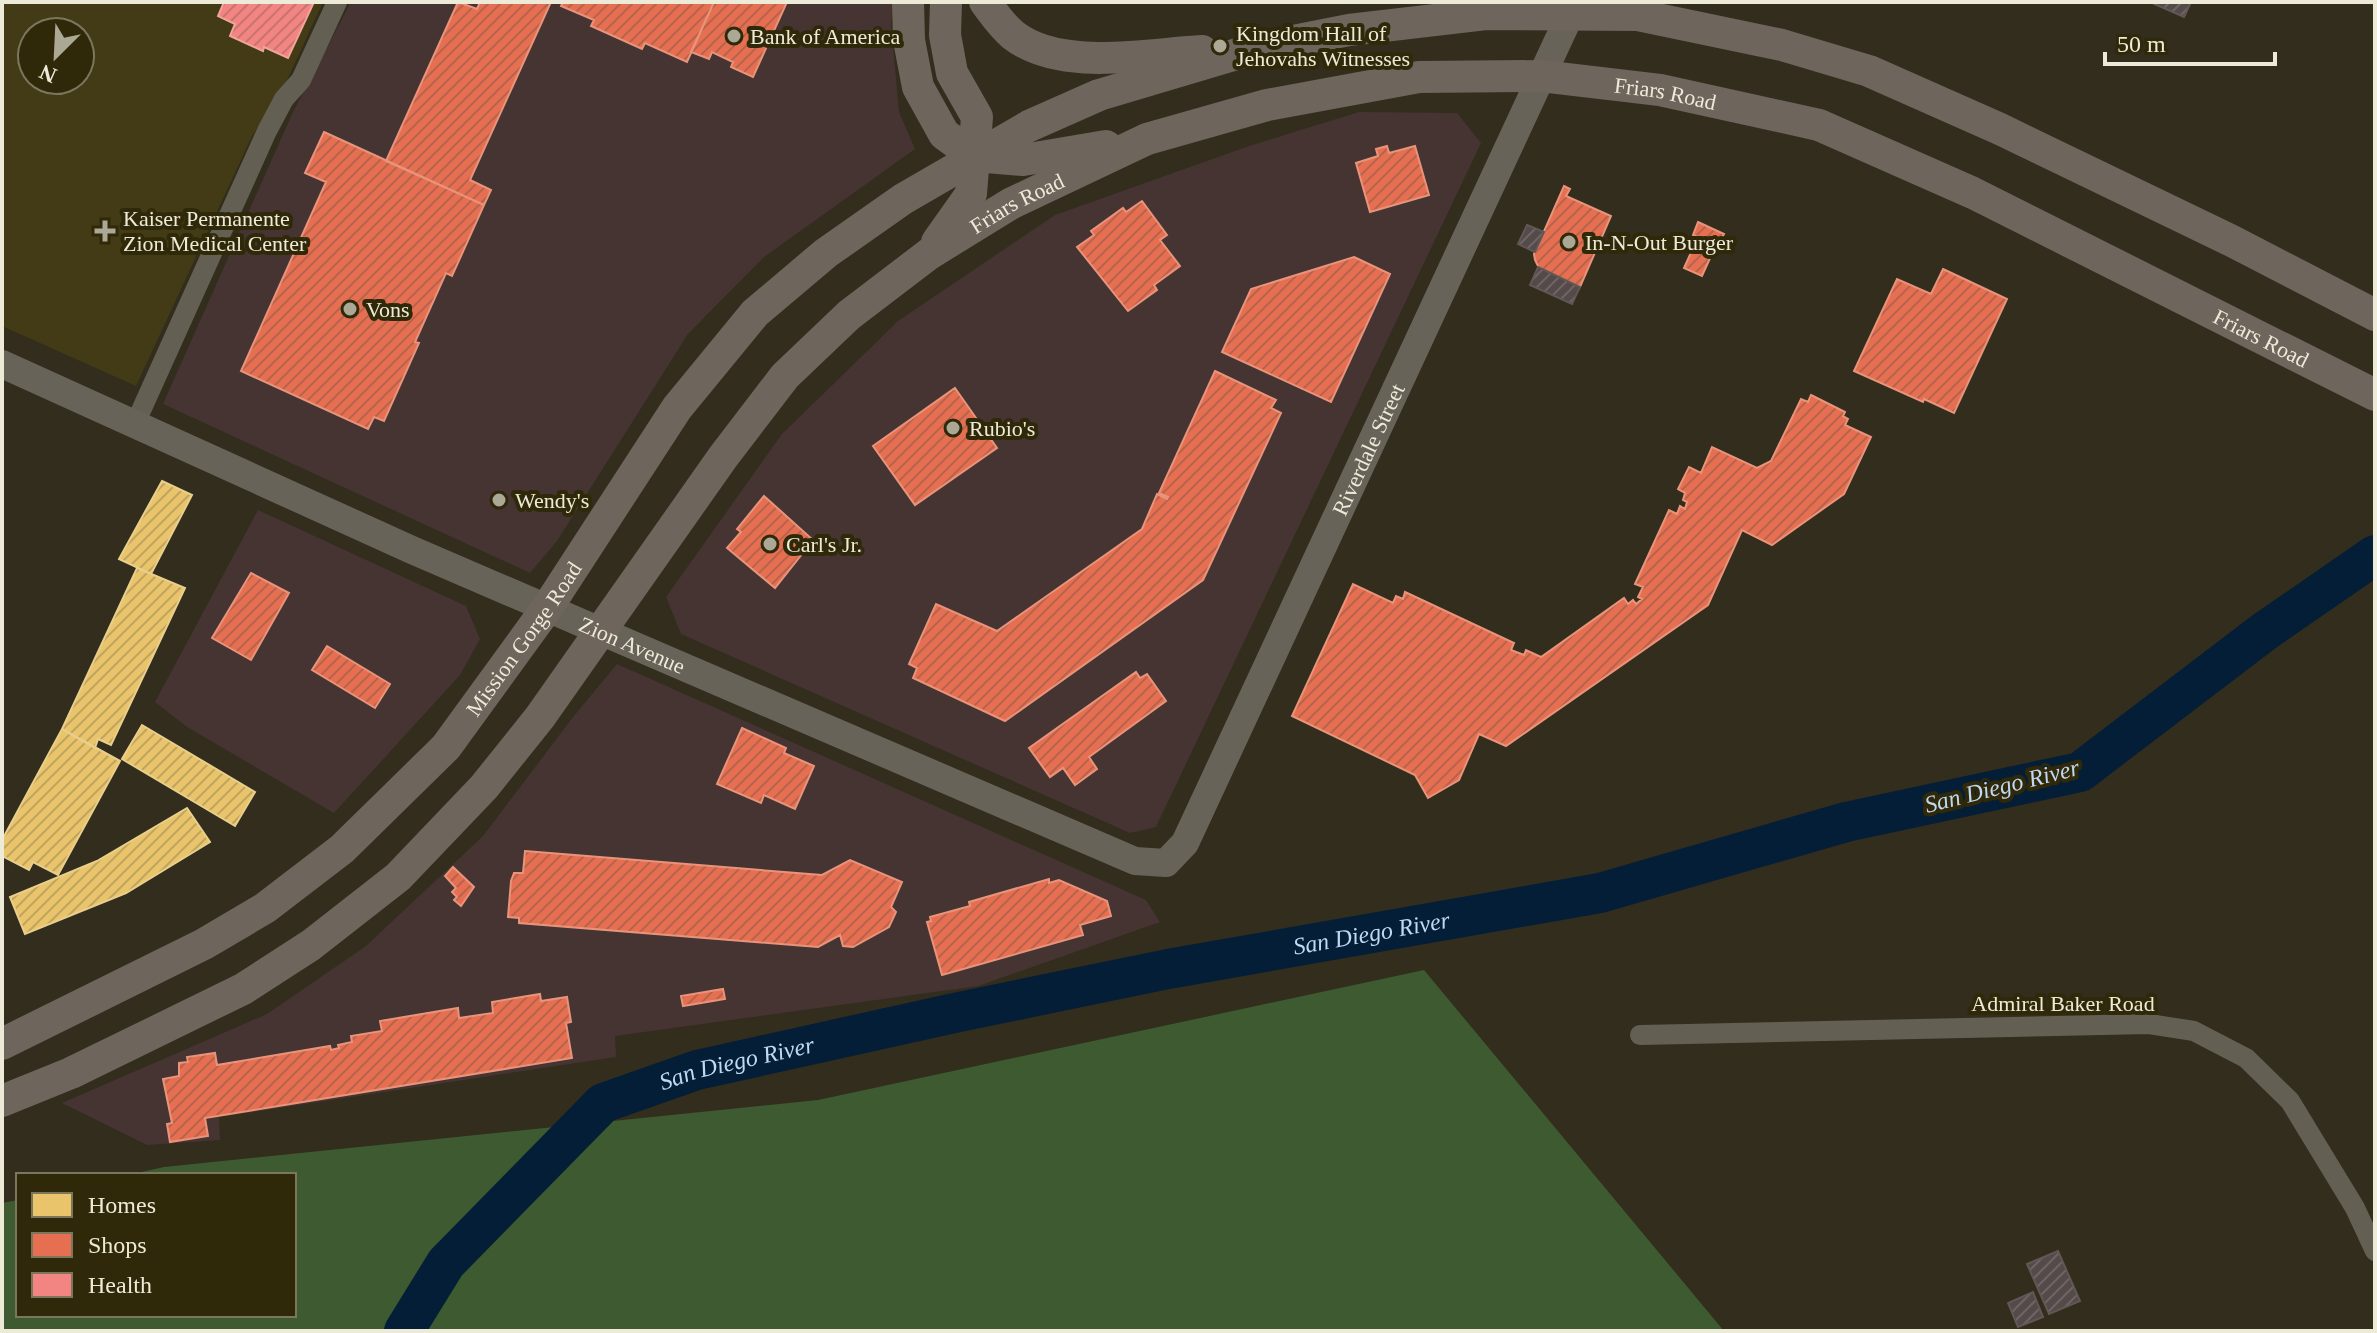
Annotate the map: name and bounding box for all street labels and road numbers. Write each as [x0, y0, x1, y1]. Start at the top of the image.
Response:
street label: Friars Road [1613, 73, 1719, 115]
street label: Friars Road [965, 168, 1068, 239]
street label: Friars Road [2209, 304, 2313, 373]
street label: Riverdale Street [1327, 380, 1410, 519]
street label: Mission Gorge Road [461, 557, 587, 721]
street label: Zion Avenue [575, 611, 689, 679]
street label: Admiral Baker Road [1971, 991, 2155, 1016]

